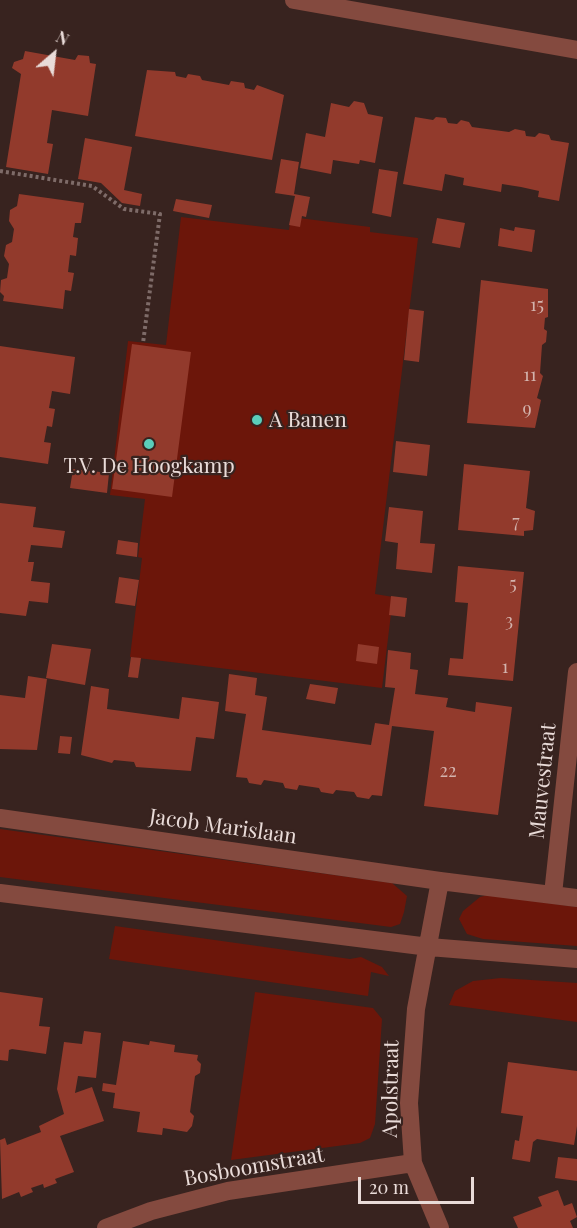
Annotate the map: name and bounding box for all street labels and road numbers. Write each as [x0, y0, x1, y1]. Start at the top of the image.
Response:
street label: Mauvestraat [524, 722, 562, 840]
street label: Jacob Marislaan [148, 804, 298, 850]
street label: Apolstraat [378, 1040, 404, 1138]
street label: Bosboomstraat [182, 1142, 326, 1192]

